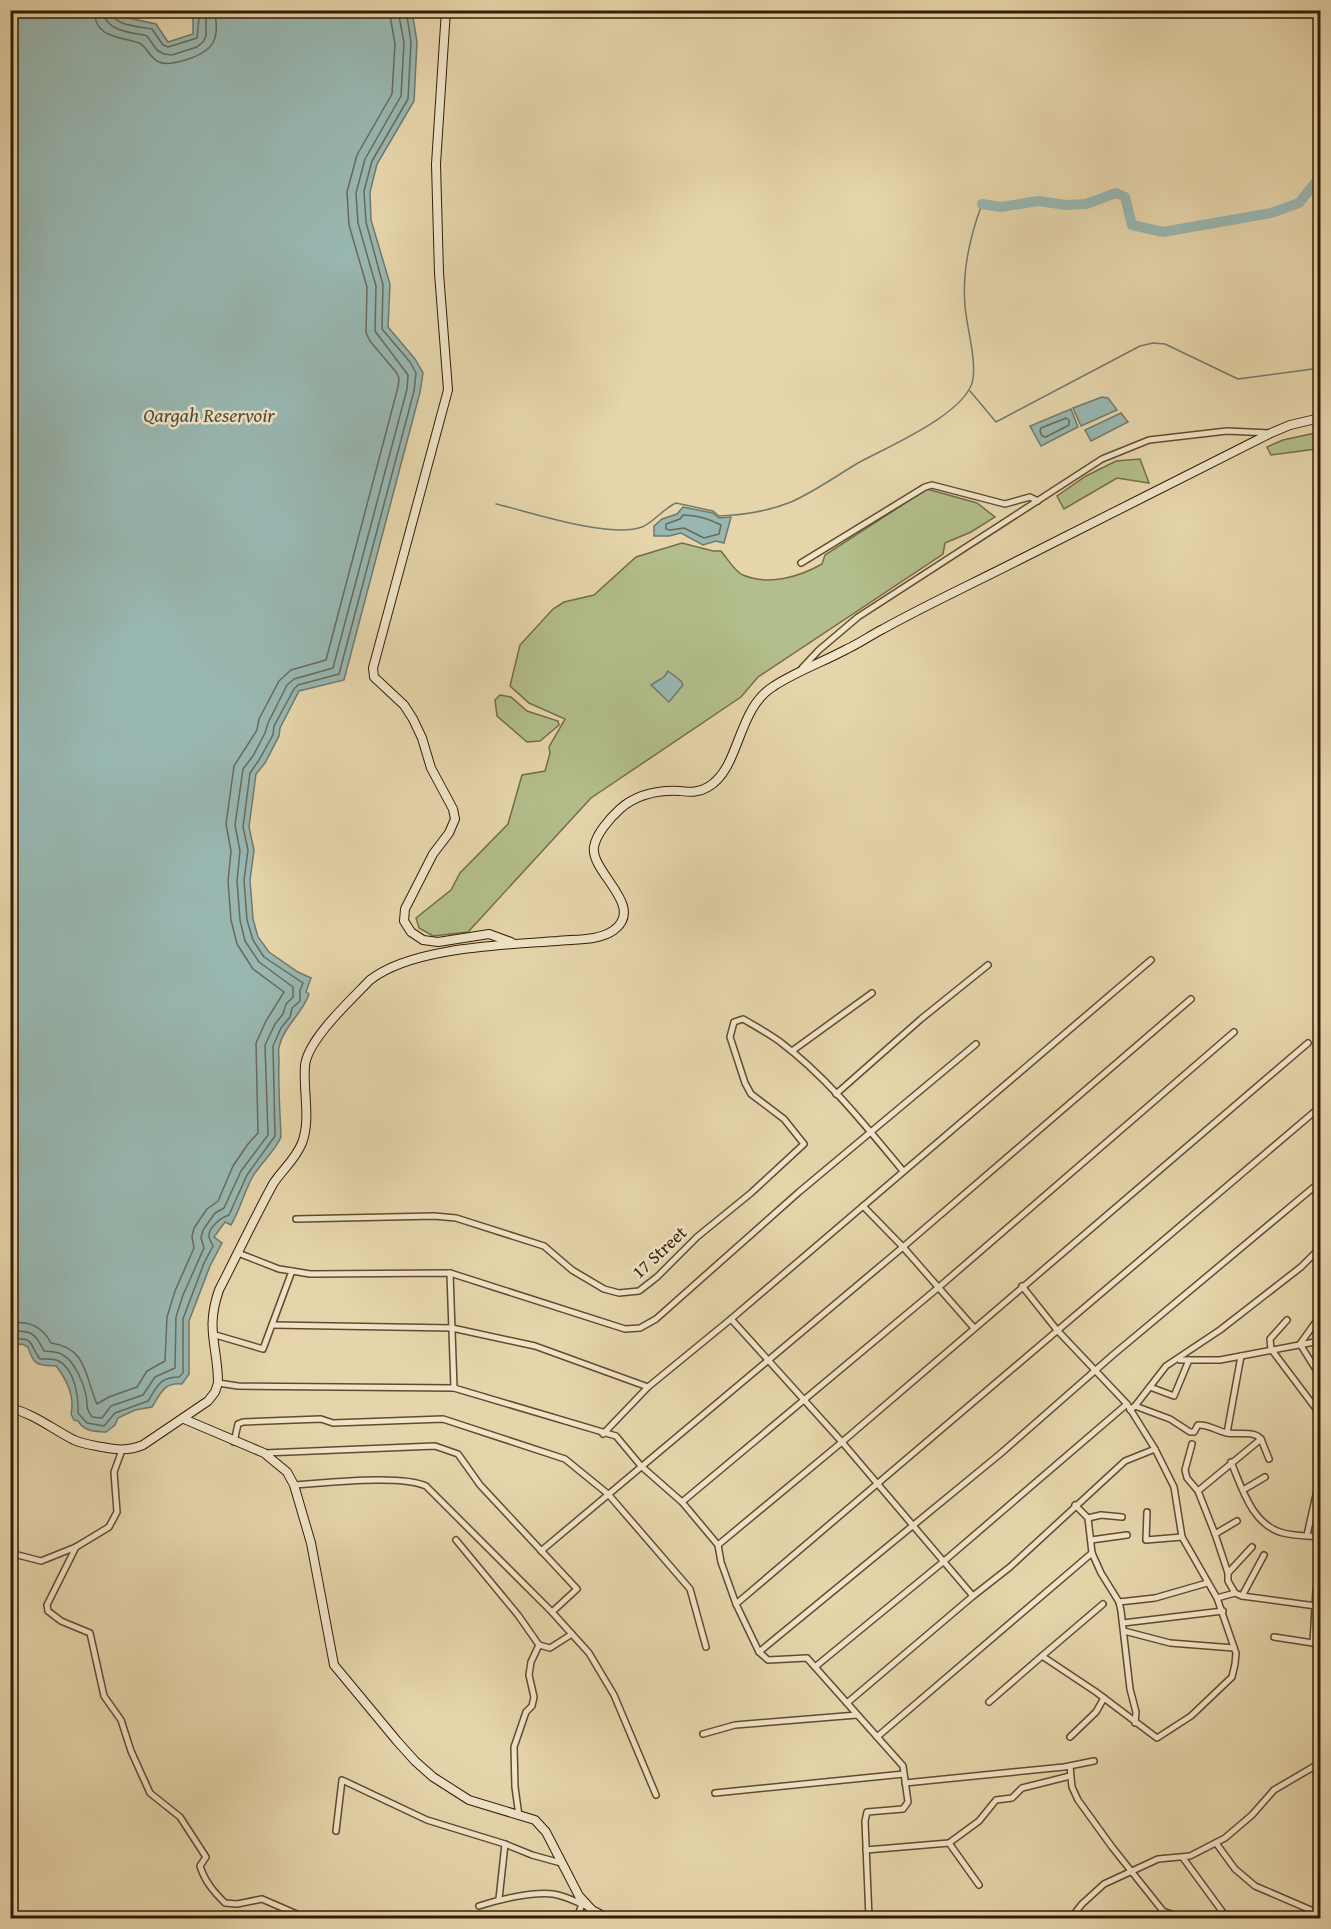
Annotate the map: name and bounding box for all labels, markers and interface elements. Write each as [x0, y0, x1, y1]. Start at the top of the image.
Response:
water label: Qargah Reservoir [143, 400, 275, 429]
street label: 17 Street [625, 1219, 693, 1285]

